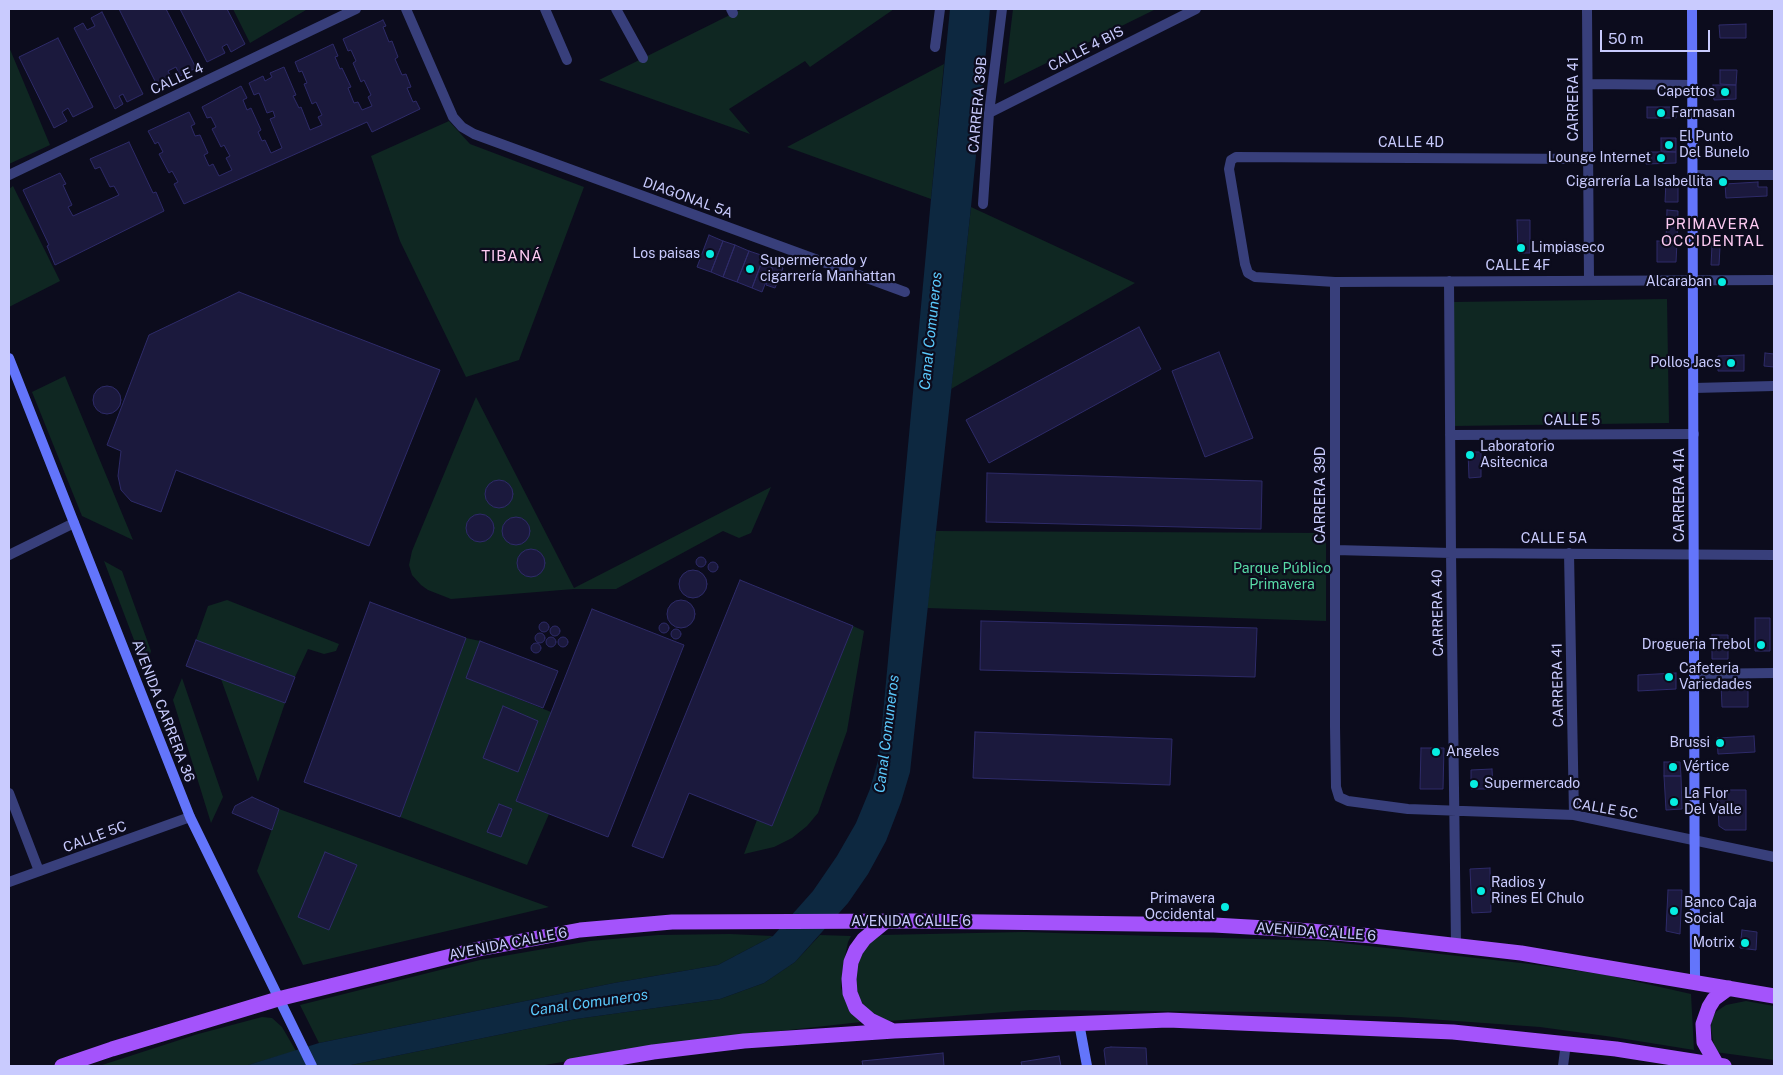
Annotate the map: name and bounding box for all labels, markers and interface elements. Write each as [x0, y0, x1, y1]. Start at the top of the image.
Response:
scale bar [1603, 20, 1713, 52]
street label: CALLE 4 BIS [1045, 23, 1127, 75]
text: 50 m [1608, 30, 1643, 47]
street label: CARRERA 39B [965, 56, 991, 154]
street label: CARRERA 41 [1566, 57, 1582, 141]
street label: CALLE 4 [148, 59, 206, 99]
place label: Capettos [1657, 84, 1715, 100]
marker: Capettos [1719, 86, 1731, 98]
place label: Farmasan [1671, 105, 1735, 121]
marker: Farmasan [1655, 107, 1667, 119]
place label: El Punto Del Bunelo [1679, 129, 1750, 162]
street label: CALLE 4D [1378, 135, 1444, 151]
marker: El Punto Del Bunelo [1663, 139, 1675, 151]
place label: Lounge Internet [1548, 150, 1651, 166]
marker: Lounge Internet [1655, 152, 1667, 164]
street label: DIAGONAL 5A [641, 174, 735, 222]
place label: Cigarrería La Isabellita [1566, 174, 1713, 190]
marker: Cigarrería La Isabellita [1717, 176, 1729, 188]
district label: PRIMAVERA OCCIDENTAL [1660, 215, 1766, 250]
place label: Limpiaseco [1531, 240, 1605, 256]
marker: Limpiaseco [1515, 242, 1527, 254]
place label: Los paisas [633, 246, 700, 262]
district label: TIBANÁ [480, 247, 544, 265]
marker: Los paisas [704, 248, 716, 260]
place label: Supermercado y cigarrería Manhattan [760, 253, 896, 286]
street label: CALLE 4F [1486, 258, 1550, 274]
marker: Supermercado y cigarrería Manhattan [744, 263, 756, 275]
water label: Canal Comuneros [916, 271, 946, 391]
place label: Alcaraban [1646, 274, 1712, 290]
marker: Alcaraban [1716, 276, 1728, 288]
place label: Pollos Jacs [1650, 355, 1721, 371]
marker: Pollos Jacs [1725, 357, 1737, 369]
street label: CALLE 5 [1544, 413, 1600, 429]
place label: Laboratorio Asitecnica [1480, 439, 1555, 472]
street label: CARRERA 39D [1313, 446, 1329, 544]
street label: CARRERA 41A [1672, 448, 1688, 542]
marker: Laboratorio Asitecnica [1464, 449, 1476, 461]
street label: CALLE 5A [1521, 531, 1587, 547]
park label: Parque Público Primavera [1233, 561, 1331, 594]
street label: CARRERA 40 [1429, 569, 1447, 657]
street label: AVENIDA CARRERA 36 [128, 637, 198, 785]
place label: Drogueria Trebol [1642, 637, 1751, 653]
marker: Drogueria Trebol [1755, 639, 1767, 651]
street label: CARRERA 41 [1549, 643, 1567, 727]
place label: Cafeteria Variedades [1679, 661, 1752, 694]
marker: Cafeteria Variedades [1663, 671, 1675, 683]
water label: Canal Comuneros [871, 674, 903, 794]
place label: Brussi [1669, 735, 1710, 751]
marker: Brussi [1714, 737, 1726, 749]
place label: Angeles [1446, 744, 1499, 760]
marker: Angeles [1430, 746, 1442, 758]
place label: Vértice [1683, 759, 1729, 775]
marker: Vértice [1667, 761, 1679, 773]
place label: Supermercado [1484, 776, 1580, 792]
marker: Supermercado [1468, 778, 1480, 790]
place label: La Flor Del Valle [1684, 786, 1742, 819]
street label: CALLE 5C [1571, 795, 1639, 823]
marker: La Flor Del Valle [1668, 796, 1680, 808]
street label: CALLE 5C [61, 818, 129, 856]
place label: Radios y Rines El Chulo [1491, 875, 1584, 908]
marker: Radios y Rines El Chulo [1475, 885, 1487, 897]
place label: Primavera Occidental [1145, 891, 1215, 924]
place label: Banco Caja Social [1684, 895, 1757, 928]
marker: Primavera Occidental [1219, 901, 1231, 913]
marker: Banco Caja Social [1668, 905, 1680, 917]
street label: AVENIDA CALLE 6 [851, 914, 971, 930]
street label: AVENIDA CALLE 6 [1256, 919, 1376, 945]
street label: AVENIDA CALLE 6 [447, 924, 569, 964]
place label: Motrix [1693, 935, 1735, 951]
marker: Motrix [1739, 937, 1751, 949]
water label: Canal Comuneros [529, 986, 649, 1020]

